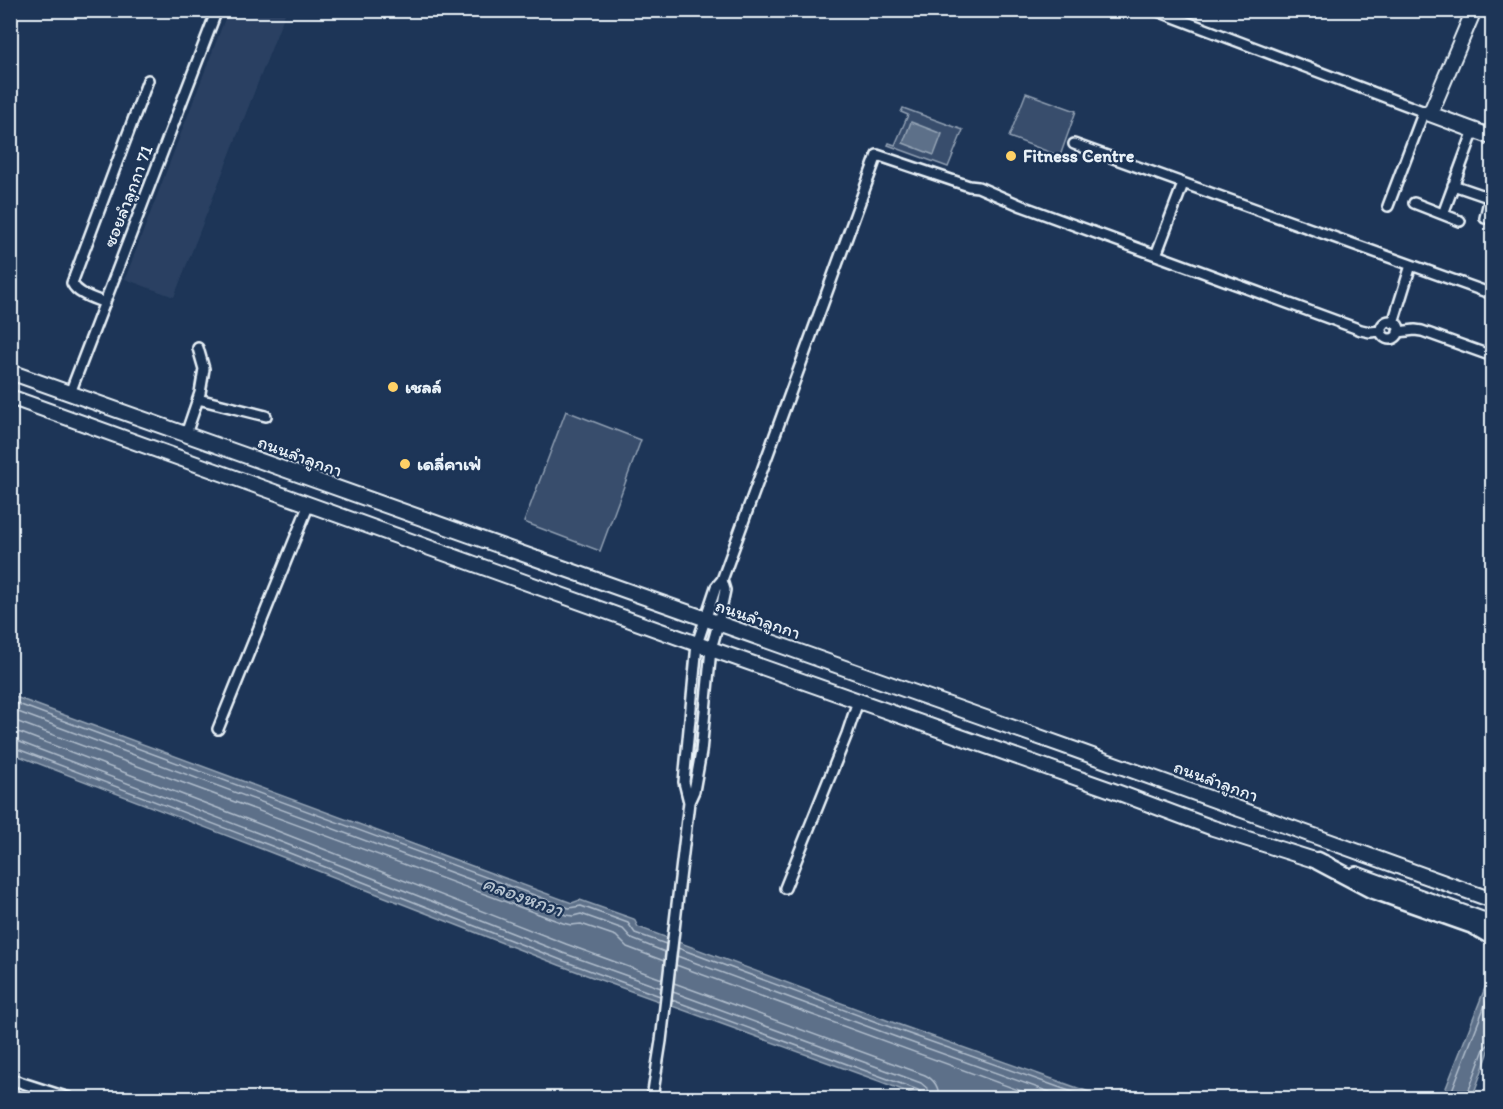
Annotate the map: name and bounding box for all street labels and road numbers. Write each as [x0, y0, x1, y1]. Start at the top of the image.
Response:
street label: ซอยลำลูกกา 71 [98, 142, 158, 250]
street label: ถนนลำลูกกา [255, 431, 345, 481]
street label: ถนนลำลูกกา [713, 594, 803, 644]
street label: ถนนลำลูกกา [1171, 756, 1261, 806]

